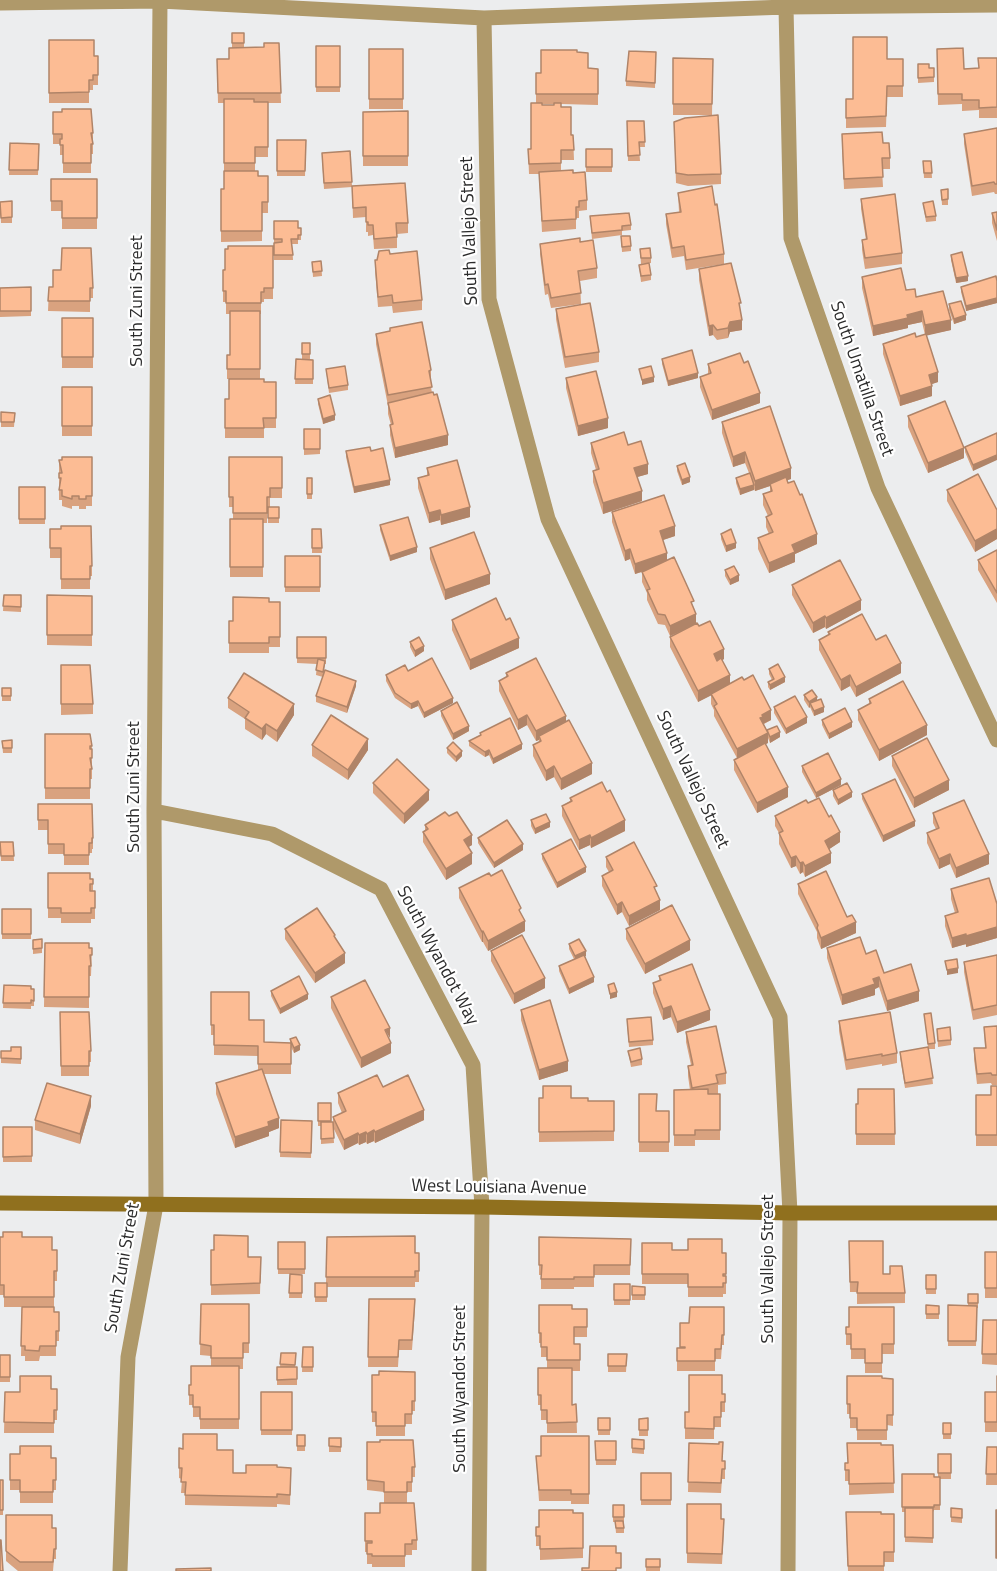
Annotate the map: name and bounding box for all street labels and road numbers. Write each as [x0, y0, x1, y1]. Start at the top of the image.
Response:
street label: South Vallejo Street [457, 156, 483, 306]
street label: South Zuni Street [127, 235, 149, 367]
street label: South Umatilla Street [824, 299, 898, 459]
street label: South Vallejo Street [651, 708, 733, 852]
street label: South Zuni Street [124, 721, 146, 853]
street label: South Wyandot Way [391, 883, 483, 1029]
street label: West Louisiana Avenue [411, 1176, 587, 1200]
street label: South Vallejo Street [758, 1195, 780, 1343]
street label: South Zuni Street [101, 1201, 145, 1335]
street label: South Wyandot Street [450, 1305, 472, 1473]

